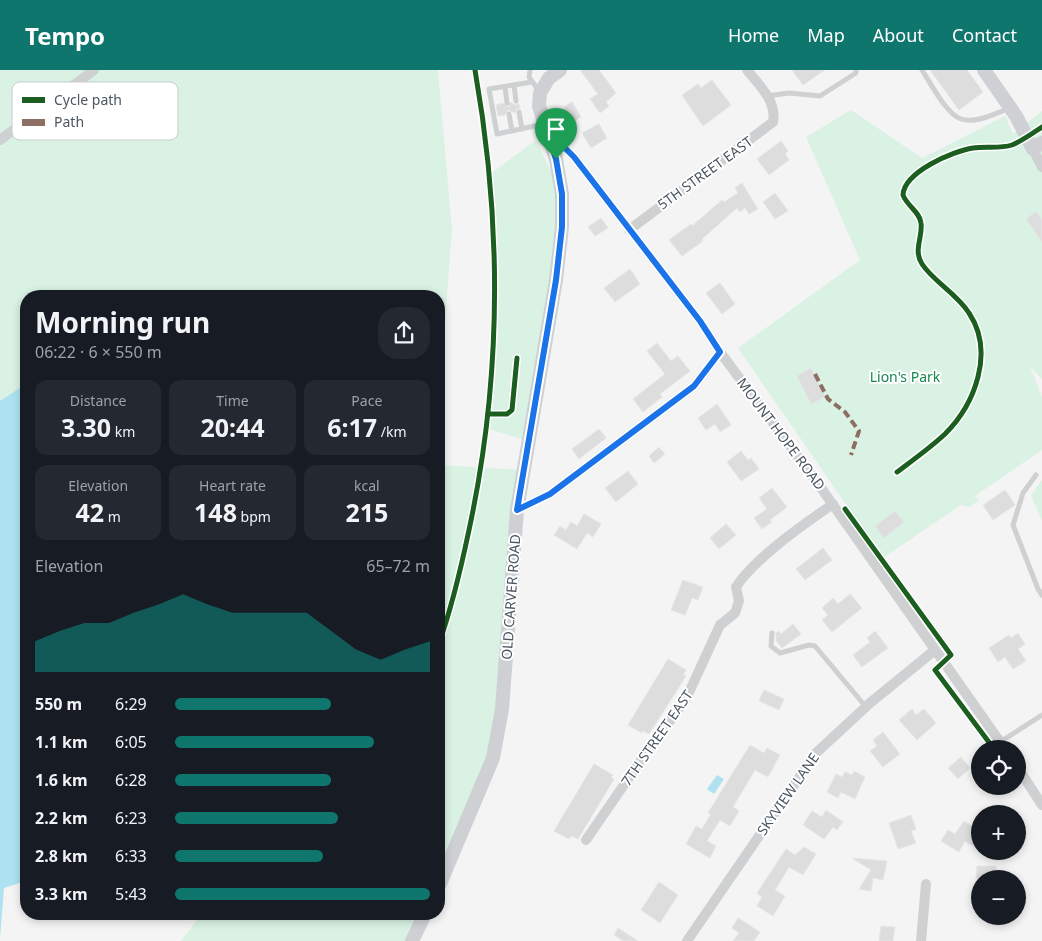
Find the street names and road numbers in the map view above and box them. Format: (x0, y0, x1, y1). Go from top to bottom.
street label: 5TH STREET EAST (653, 132, 756, 214)
street label: MOUNT HOPE ROAD (733, 374, 830, 494)
street label: OLD CARVER ROAD (497, 534, 524, 660)
street label: 7TH STREET EAST (616, 686, 697, 790)
street label: SKYVIEW LANE (752, 749, 823, 839)

